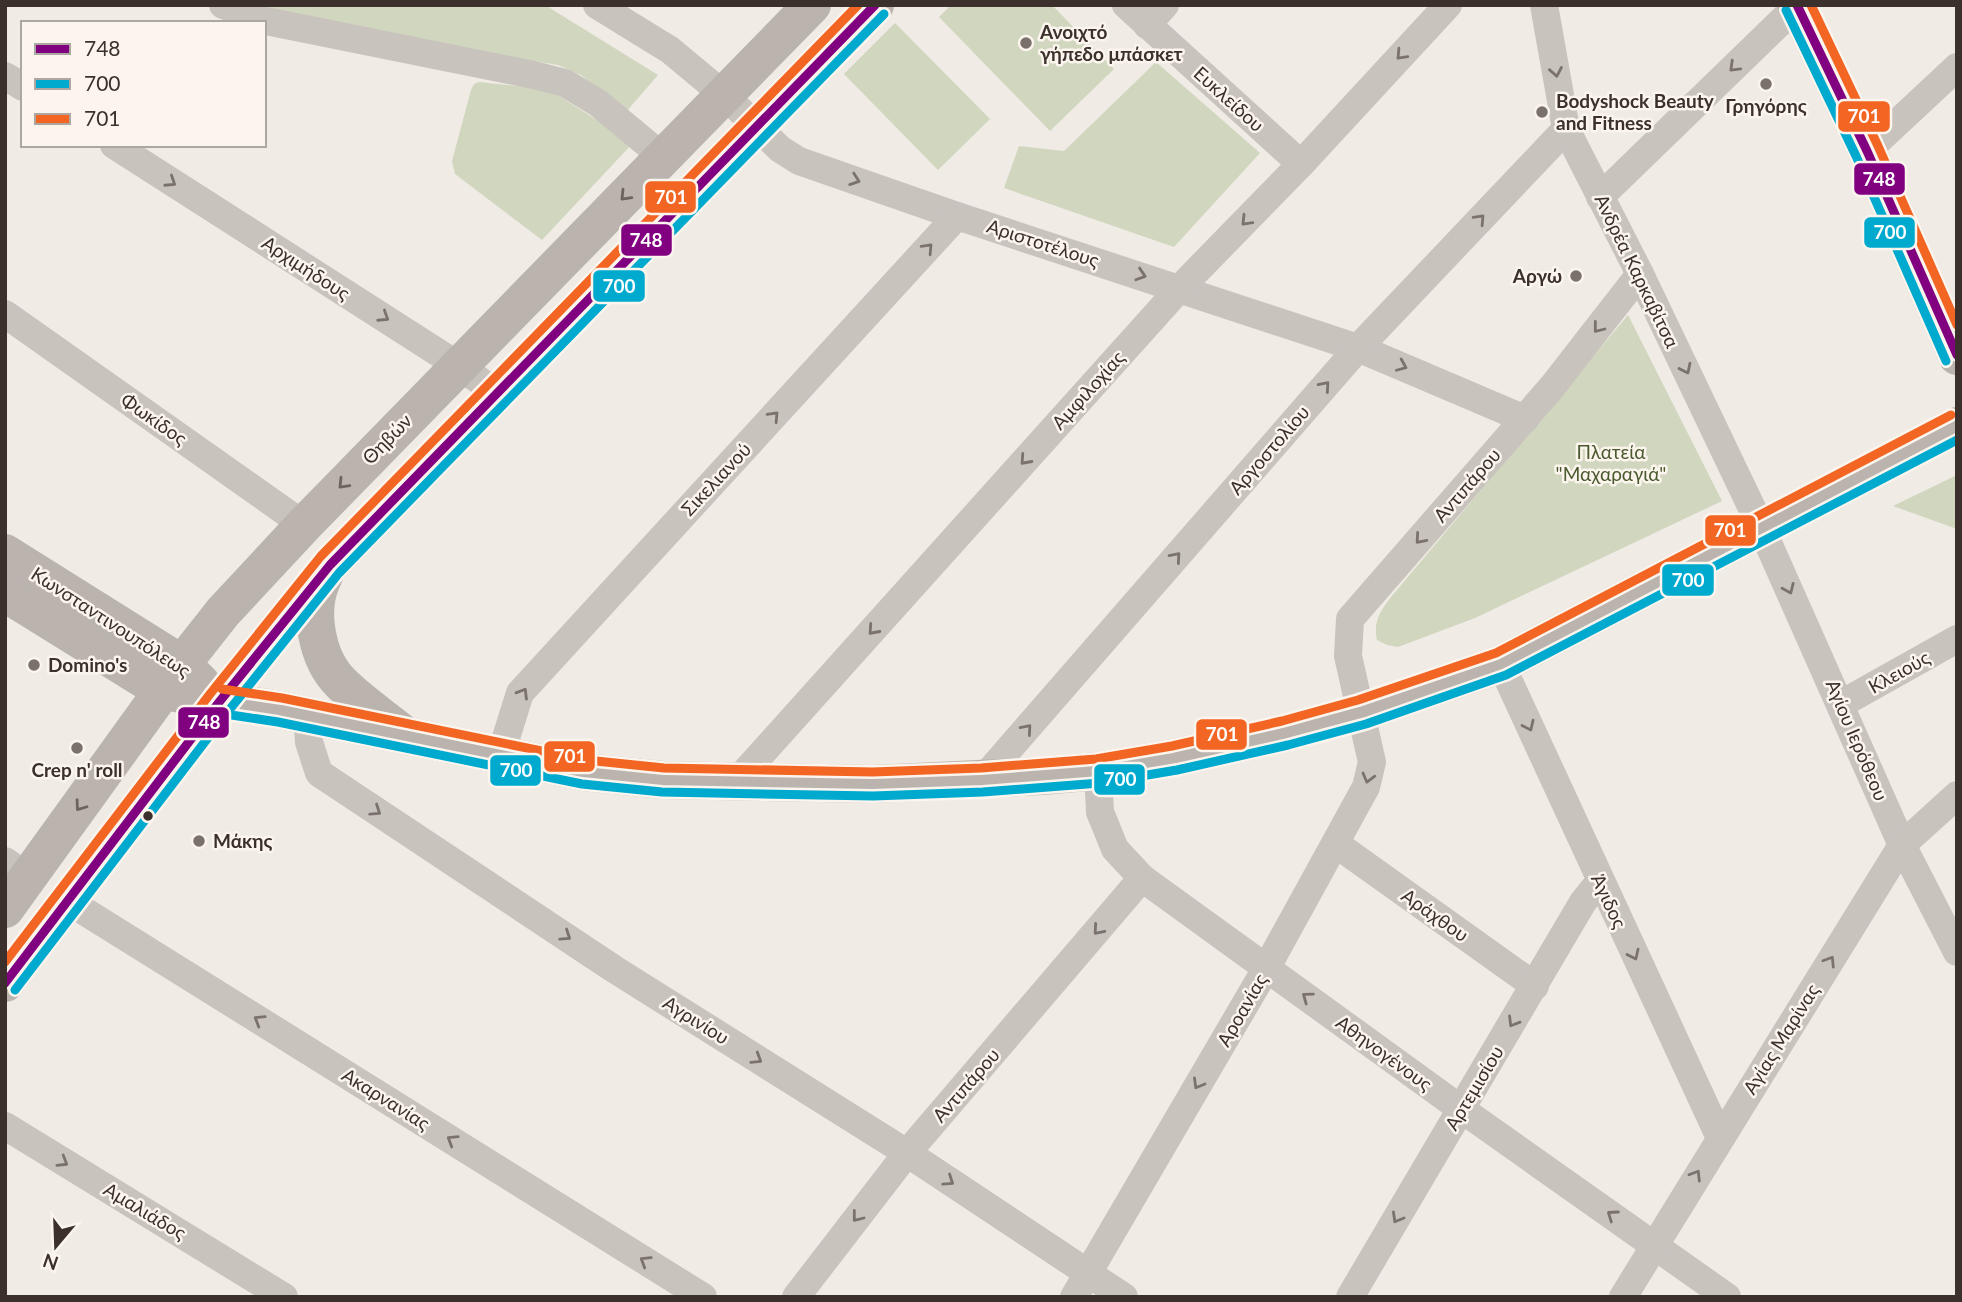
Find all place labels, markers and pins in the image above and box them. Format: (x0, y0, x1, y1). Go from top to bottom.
place label: Ανοιχτό γήπεδο μπάσκετ (1039, 20, 1183, 65)
marker: Ανοιχτό γήπεδο μπάσκετ (1018, 35, 1034, 51)
marker: Γρηγόρης (1758, 76, 1774, 92)
place label: Bodyshock Beauty and Fitness (1556, 89, 1715, 134)
place label: Γρηγόρης (1725, 94, 1807, 117)
marker: Bodyshock Beauty and Fitness (1534, 104, 1550, 120)
place label: Αργώ (1512, 264, 1562, 287)
marker: Αργώ (1568, 268, 1584, 284)
place label: Domino's (48, 653, 127, 676)
marker: Domino's (26, 657, 42, 673)
marker: Crep n' roll (69, 740, 85, 756)
place label: Crep n' roll (31, 758, 123, 781)
unlabelled marker (141, 809, 155, 823)
place label: Μάκης (213, 829, 273, 852)
marker: Μάκης (191, 833, 207, 849)

